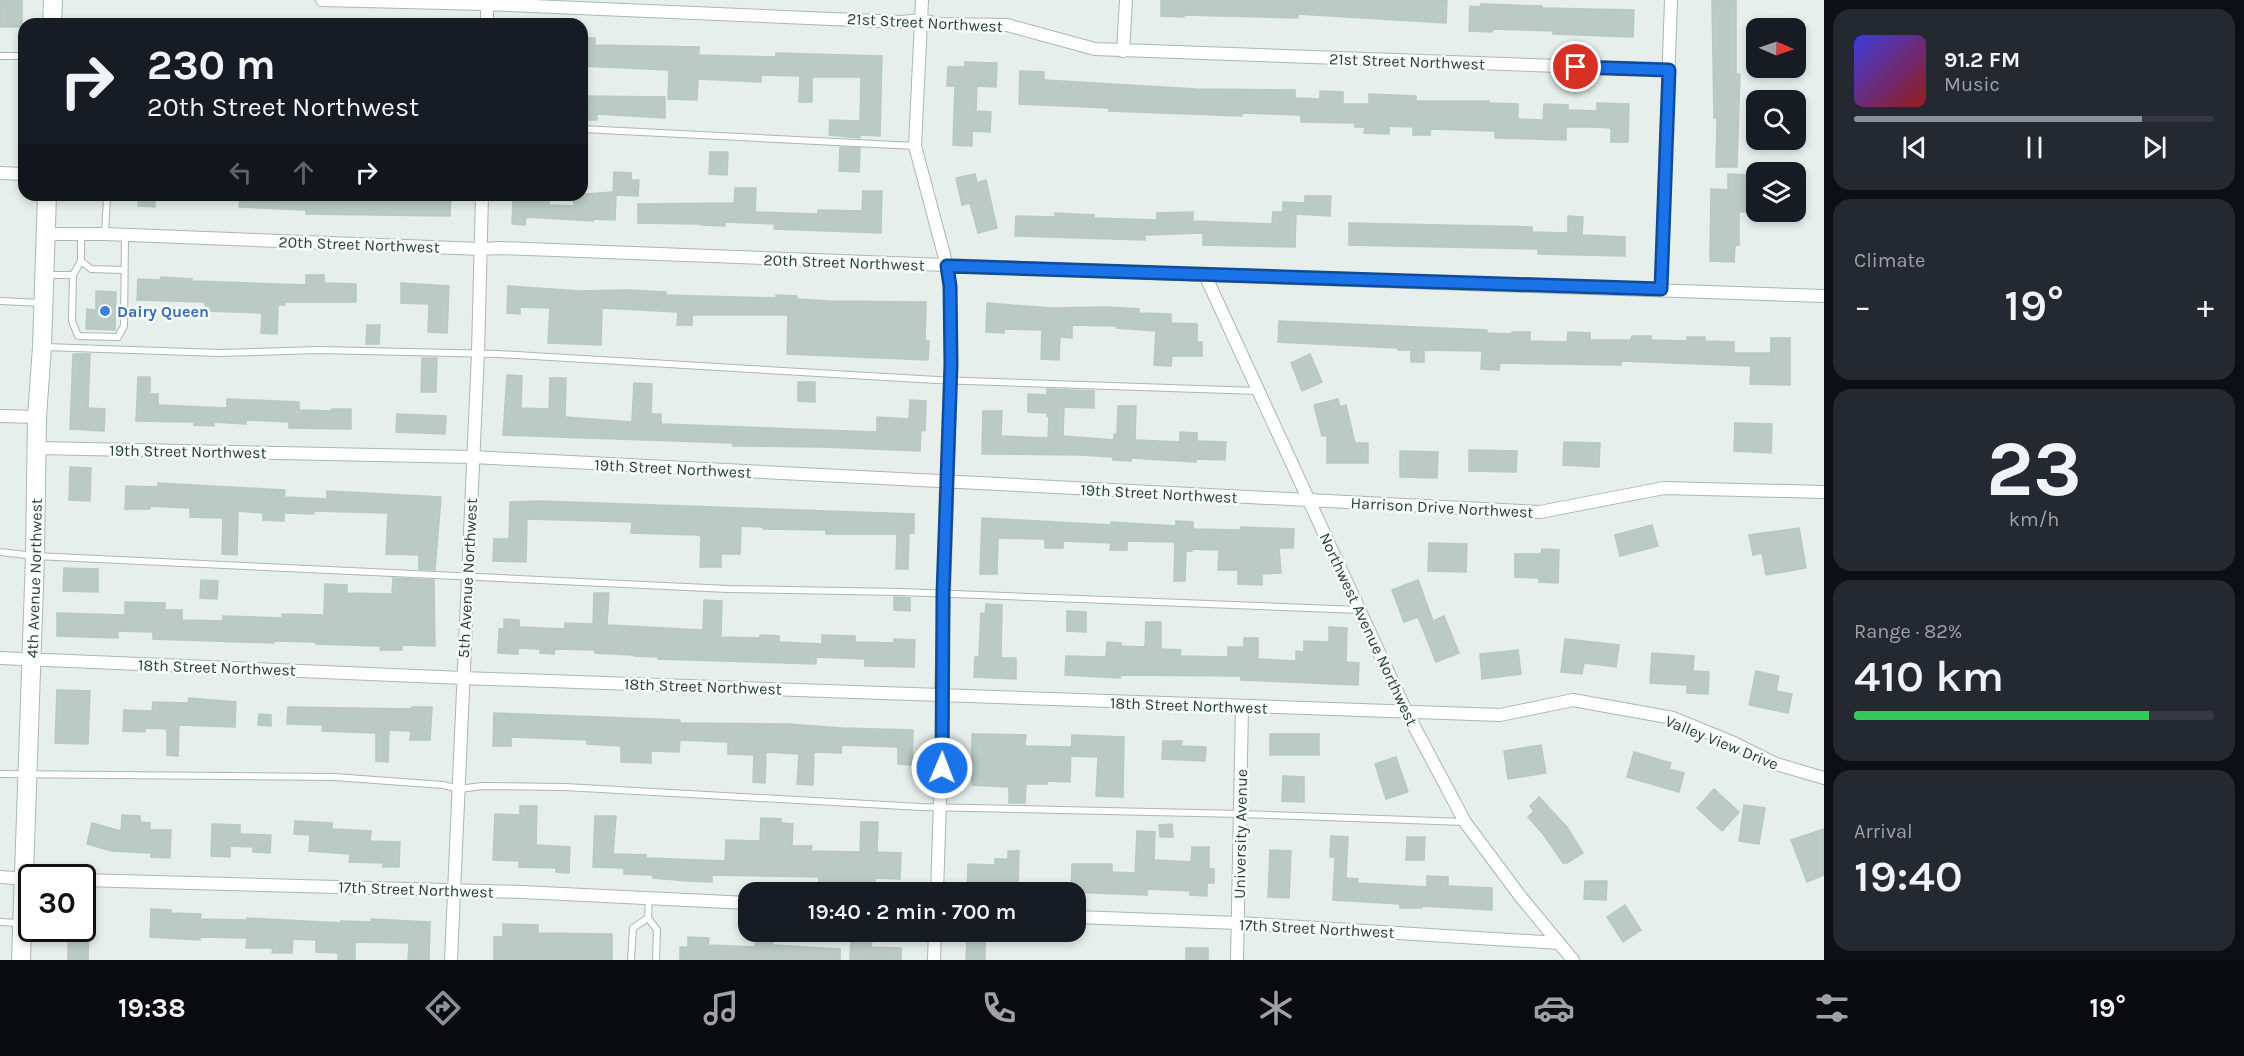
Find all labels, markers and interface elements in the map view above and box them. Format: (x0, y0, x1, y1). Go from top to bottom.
street label: 21st Street Northwest (847, 9, 1003, 36)
north arrow (1746, 18, 1806, 78)
map controls (1746, 18, 1806, 222)
text: 230 m (147, 40, 276, 90)
pin (1550, 41, 1601, 92)
icon: right (48, 42, 126, 120)
text: 91.2 FM (1944, 47, 2020, 73)
street label: 21st Street Northwest (1329, 49, 1485, 74)
icon: arrive (1559, 50, 1592, 83)
text: Music (1944, 73, 2000, 96)
button: search (1746, 90, 1806, 150)
text: 20th Street Northwest (147, 91, 419, 123)
icon: previous (1898, 131, 1931, 164)
icon: pause (2018, 131, 2051, 164)
icon: next (2138, 131, 2171, 164)
icon: left (224, 156, 257, 189)
icon: ahead (287, 156, 320, 189)
icon: right (350, 156, 383, 189)
button: layers (1746, 162, 1806, 222)
street label: 20th Street Northwest (278, 232, 440, 257)
text: Climate (1854, 249, 1925, 272)
street label: 20th Street Northwest (763, 250, 925, 275)
text: 19° (2004, 279, 2064, 331)
text: − (1854, 287, 1871, 325)
text: + (2197, 287, 2214, 325)
place label: Dairy Queen (117, 302, 209, 321)
marker: Dairy Queen (98, 304, 112, 318)
text: 23 (1986, 423, 2082, 515)
street label: 19th Street Northwest (109, 441, 267, 462)
street label: 19th Street Northwest (594, 455, 752, 482)
street label: 19th Street Northwest (1080, 480, 1238, 507)
street label: Harrison Drive Northwest (1350, 493, 1534, 522)
street label: 5th Avenue Northwest (454, 497, 481, 659)
street label: 4th Avenue Northwest (22, 498, 46, 659)
text: km/h (2009, 508, 2059, 531)
street label: Northwest Avenue Northwest (1315, 530, 1422, 729)
text: Range · 82% (1854, 620, 1962, 643)
text: 410 km (1854, 650, 2004, 702)
street label: 18th Street Northwest (138, 655, 296, 680)
street label: 18th Street Northwest (624, 674, 782, 699)
street label: 18th Street Northwest (1110, 693, 1268, 718)
street label: Valley View Drive (1662, 711, 1781, 774)
position arrow (910, 736, 974, 800)
street label: University Avenue (1230, 769, 1251, 899)
text: Arrival (1854, 820, 1913, 843)
text: 19:40 (1854, 850, 1963, 902)
speed limit sign: 30 (18, 864, 96, 942)
street label: 17th Street Northwest (338, 877, 494, 902)
text: 19:40 · 2 min · 700 m (808, 899, 1016, 925)
street label: 17th Street Northwest (1239, 915, 1395, 942)
icon: directions (422, 987, 464, 1029)
icon: music (700, 987, 742, 1029)
icon: phone (978, 987, 1020, 1029)
icon: climate (1255, 987, 1297, 1029)
icon: car (1533, 987, 1575, 1029)
icon: filters (1811, 987, 1853, 1029)
text: 19:38 (118, 992, 186, 1024)
text: 19° (2089, 992, 2126, 1024)

